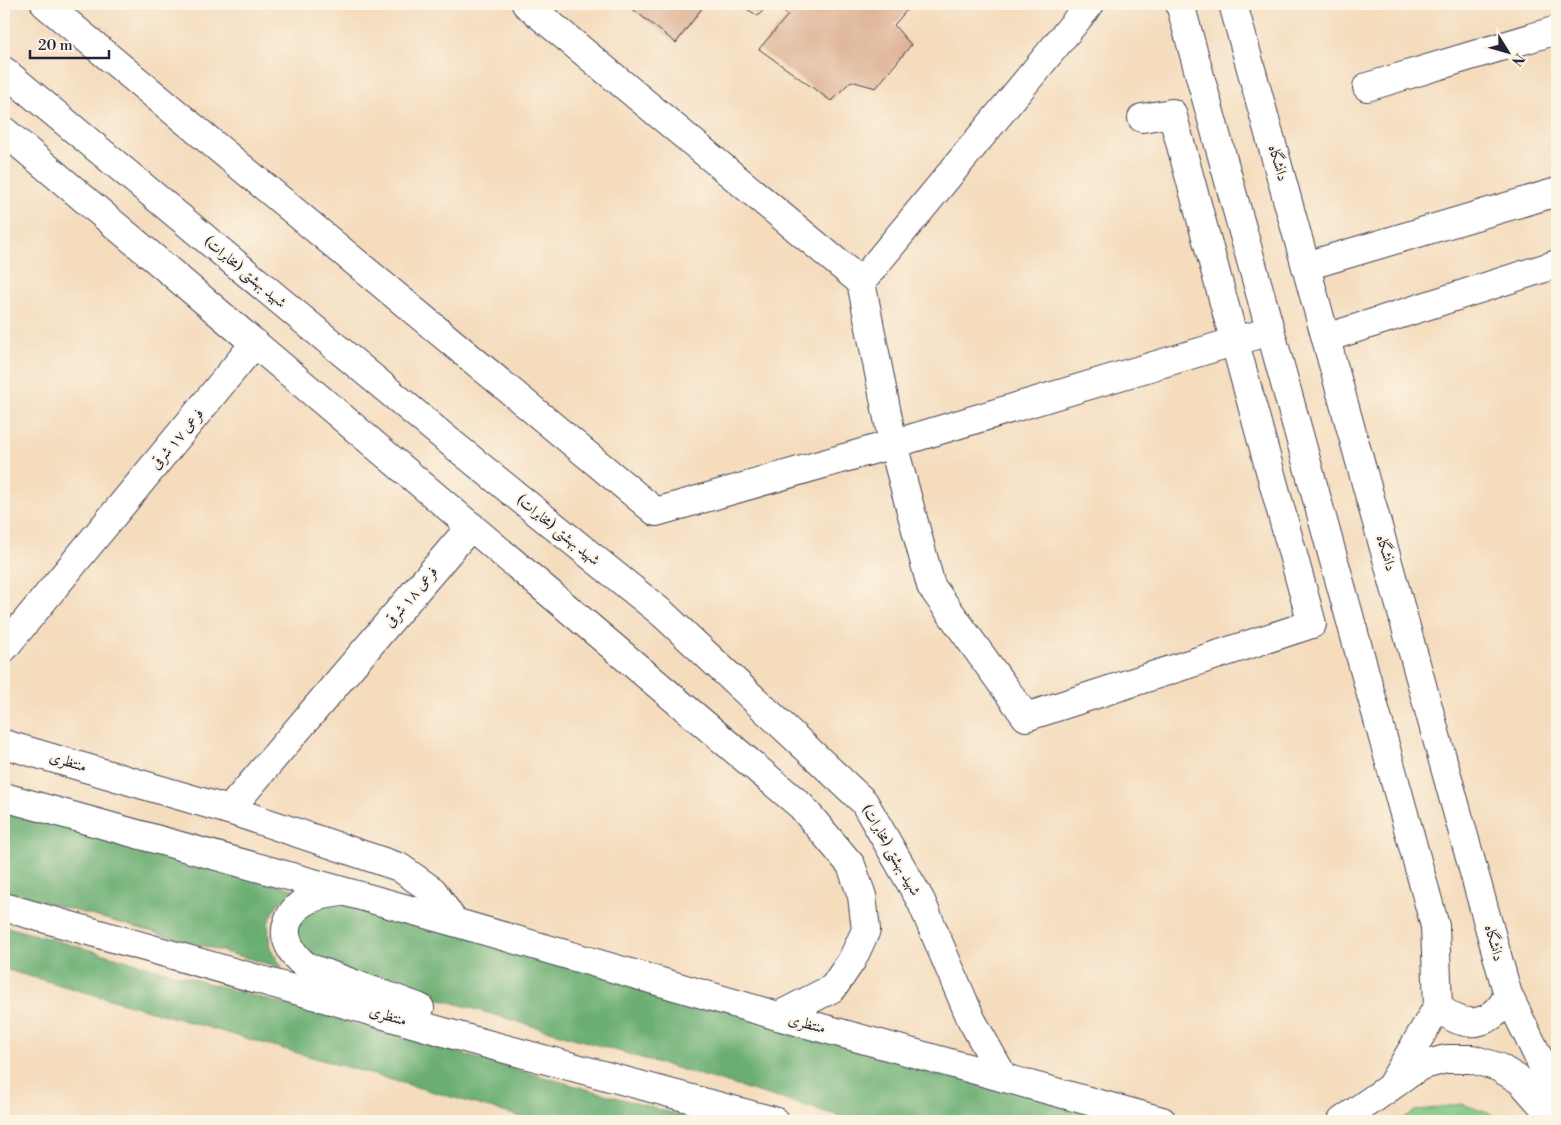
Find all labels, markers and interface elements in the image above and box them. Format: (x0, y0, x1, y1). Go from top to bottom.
scale bar (30, 28, 109, 60)
north arrow (1484, 28, 1534, 78)
text: 20 m (38, 36, 73, 55)
text: N (1507, 49, 1528, 69)
street label: دانشگاه (1264, 142, 1293, 183)
street label: شهید بهشتی (مخابرات) (199, 232, 290, 313)
street label: فرعی ۱۷ شرقی (146, 405, 208, 473)
street label: شهید بهشتی (مخابرات) (512, 490, 604, 570)
street label: دانشگاه (1372, 532, 1401, 573)
street label: فرعی ۱۸ شرقی (380, 563, 442, 631)
street label: منتظری (47, 747, 89, 777)
street label: شهید بهشتی (مخابرات) (856, 801, 925, 900)
street label: دانشگاه (1480, 922, 1509, 963)
street label: منتظری (367, 1002, 409, 1030)
street label: منتظری (786, 1010, 828, 1038)

